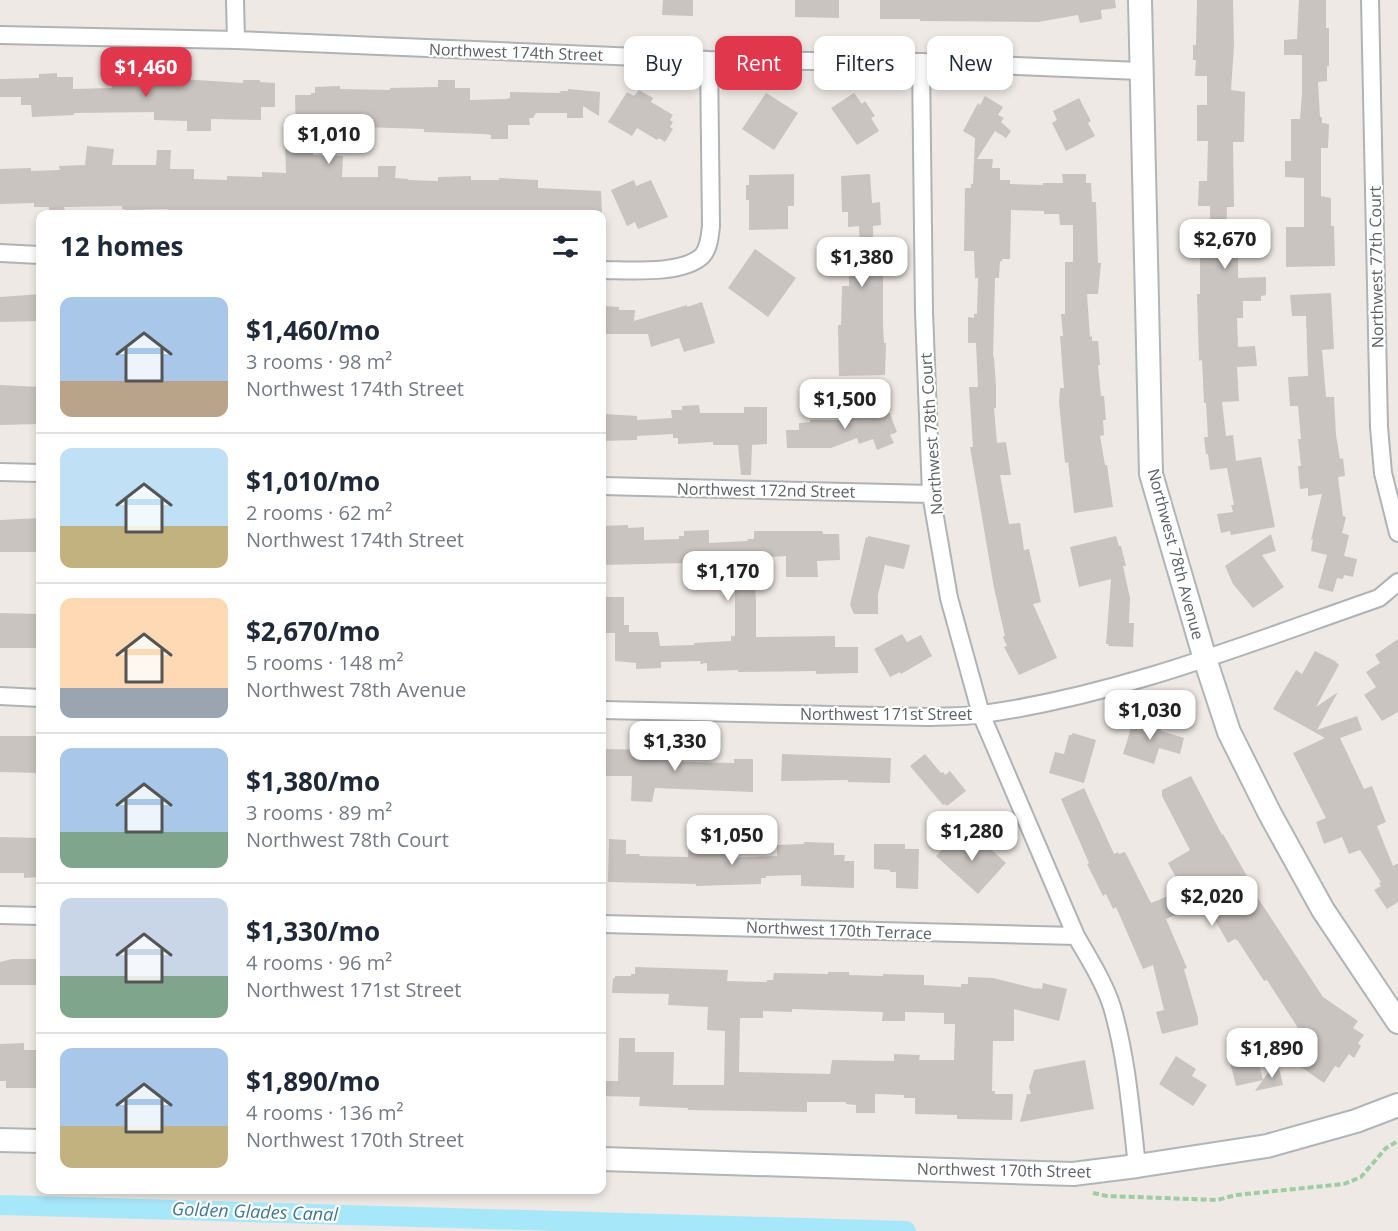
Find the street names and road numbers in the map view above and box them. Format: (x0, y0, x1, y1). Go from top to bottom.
street label: Northwest 174th Street (428, 38, 604, 66)
street label: Northwest 77th Court (1364, 185, 1388, 348)
street label: Northwest 78th Court (914, 352, 948, 516)
street label: Northwest 78th Avenue (1143, 466, 1209, 642)
street label: Northwest 172nd Street (677, 477, 856, 503)
street label: Northwest 171st Street (800, 703, 972, 725)
street label: Northwest 170th Terrace (746, 916, 932, 944)
street label: Northwest 170th Street (917, 1157, 1092, 1183)

